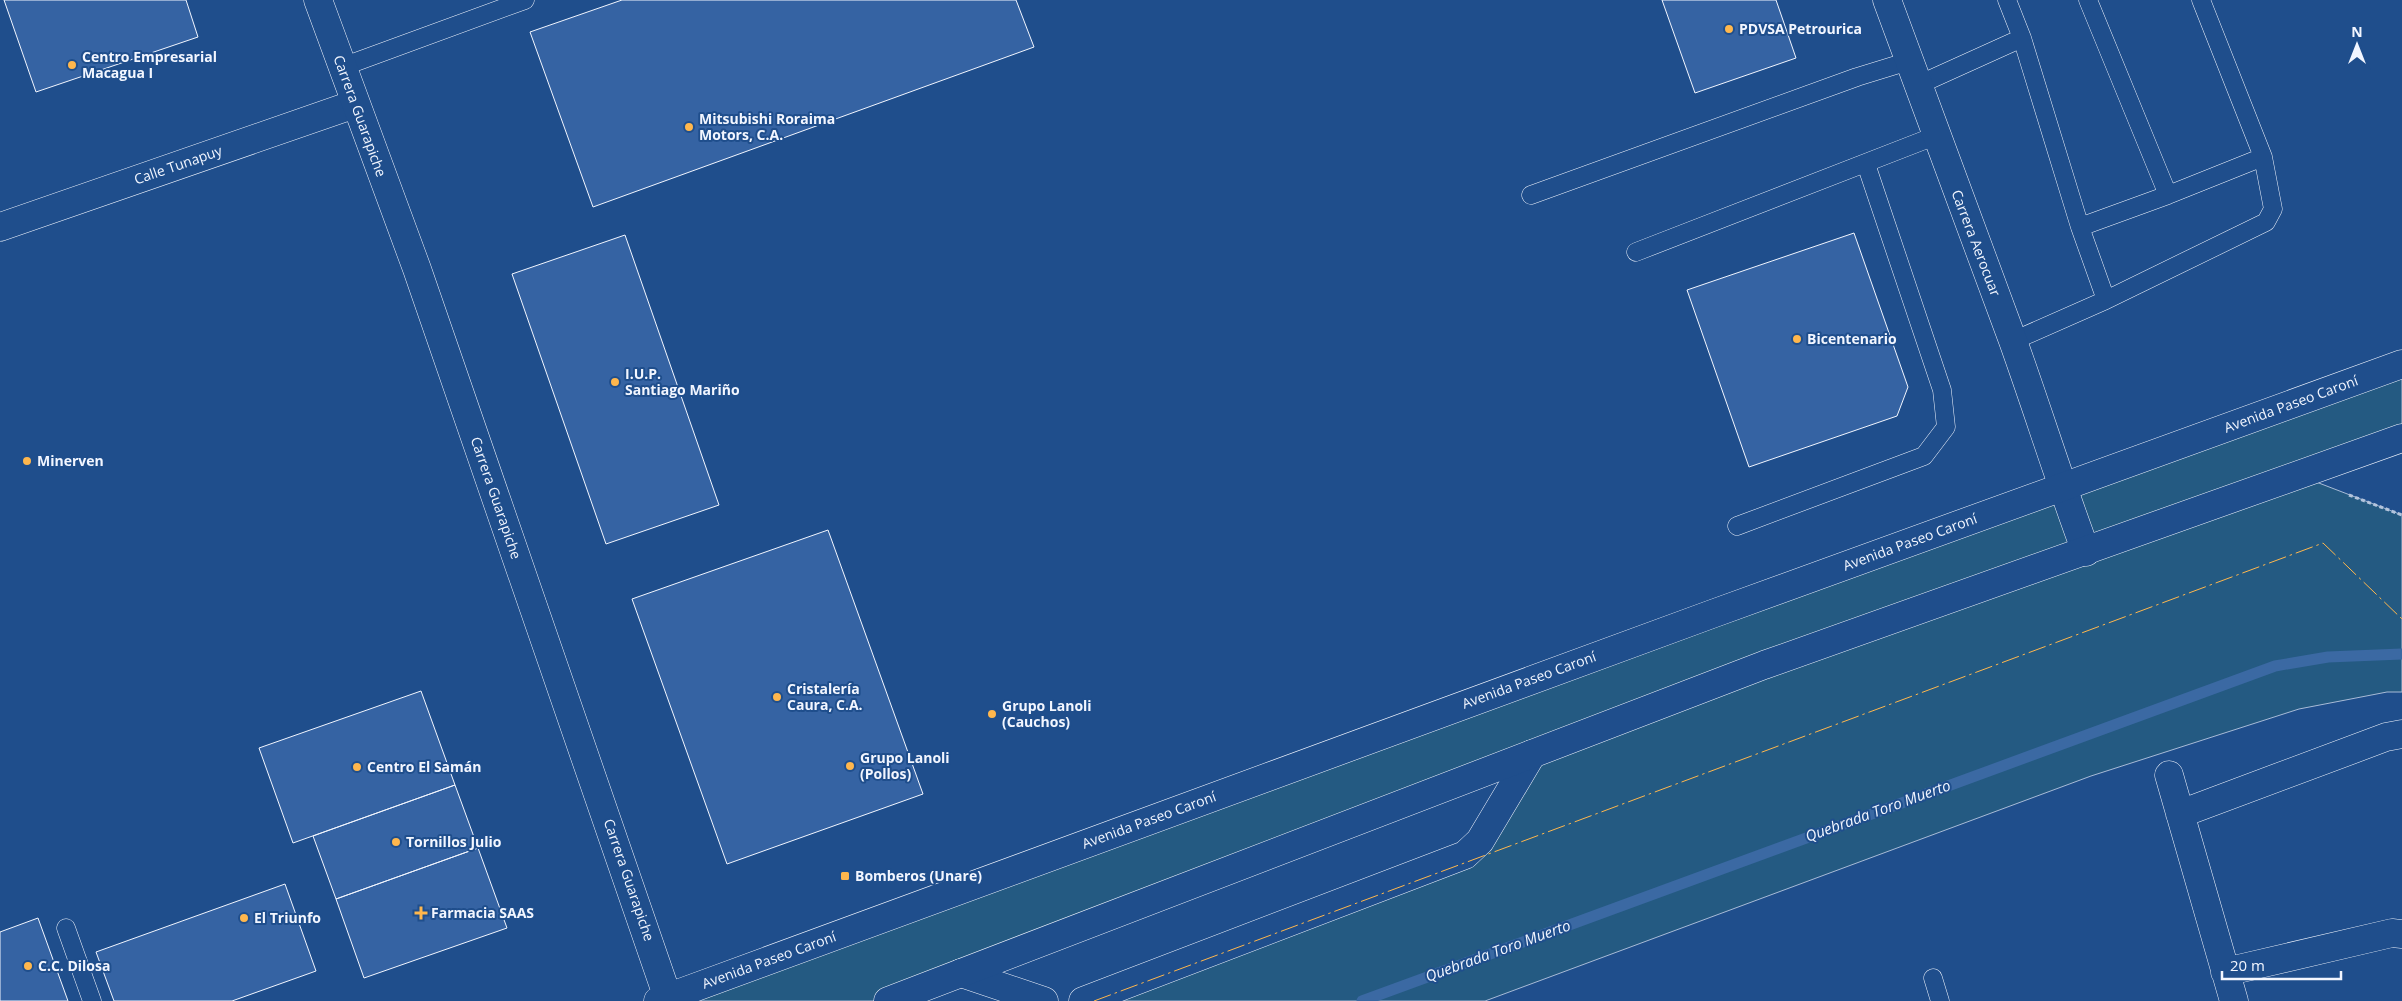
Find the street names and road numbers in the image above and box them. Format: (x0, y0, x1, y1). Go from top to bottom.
street label: Carrera Guarapiche (330, 52, 391, 180)
street label: Calle Tunapuy (131, 140, 225, 188)
street label: Carrera Aerocuar (1947, 187, 2006, 299)
street label: Avenida Paseo Caroní (2221, 370, 2361, 437)
street label: Carrera Guarapiche (467, 434, 526, 562)
street label: Avenida Paseo Caroní (1840, 508, 1980, 575)
street label: Avenida Paseo Caroní (1459, 646, 1599, 713)
street label: Avenida Paseo Caroní (1079, 786, 1219, 853)
street label: Carrera Guarapiche (600, 816, 659, 944)
street label: Avenida Paseo Caroní (699, 926, 839, 993)

